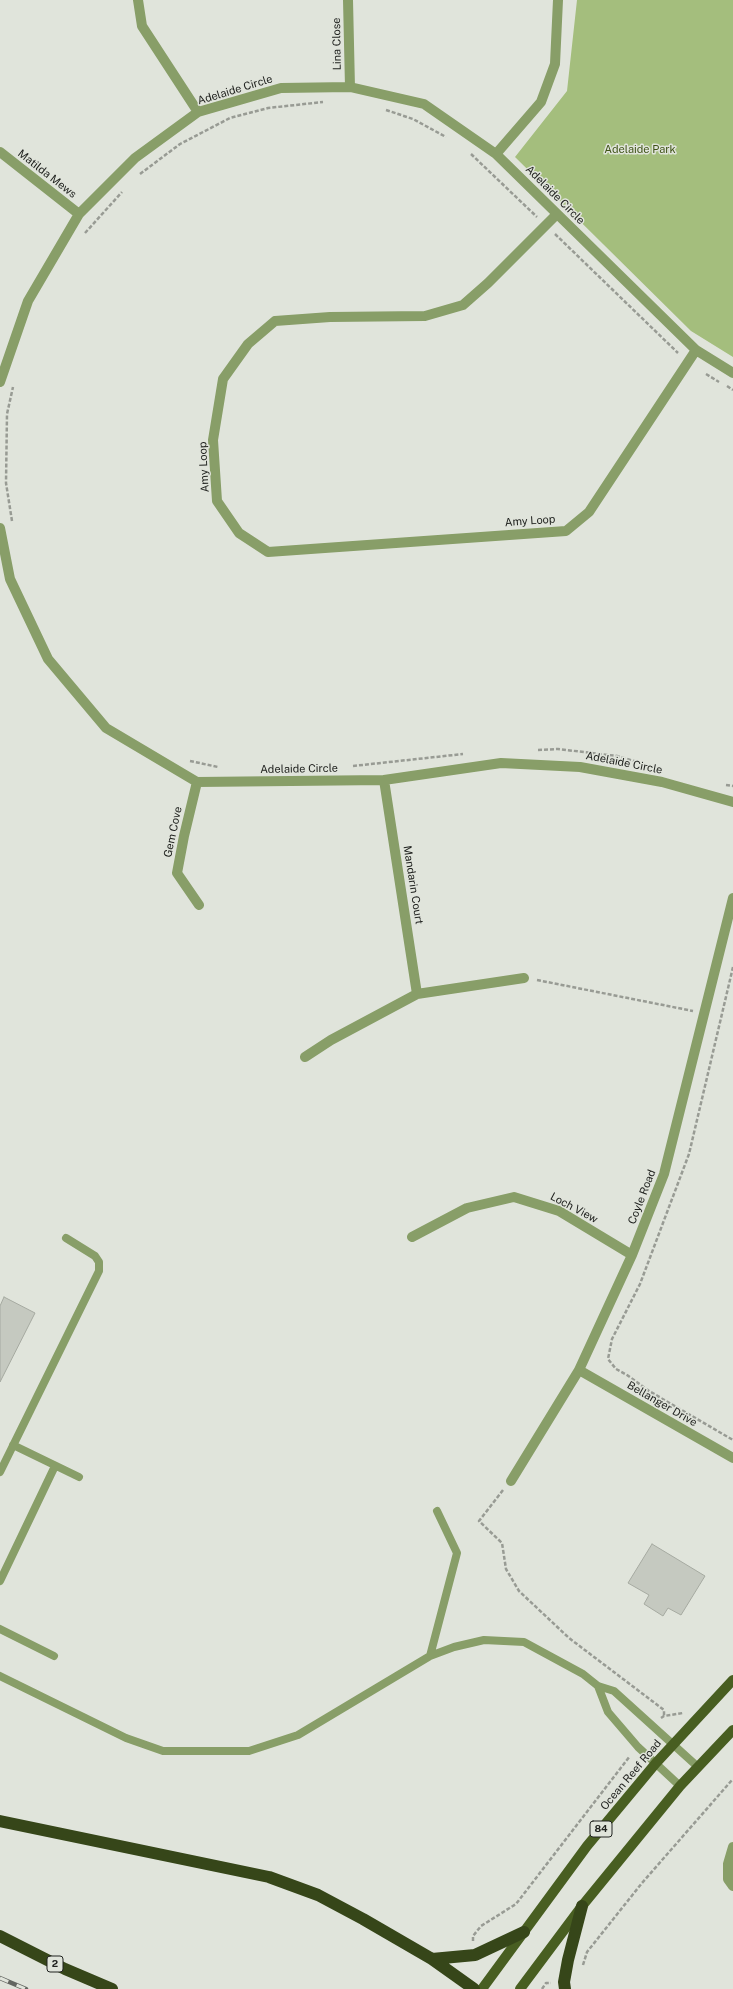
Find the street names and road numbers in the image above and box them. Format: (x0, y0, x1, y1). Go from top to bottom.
street label: Lina Close (330, 17, 344, 71)
street label: Adelaide Circle (196, 72, 274, 108)
street label: Matilda Mews (15, 147, 79, 201)
street label: Adelaide Circle (523, 163, 587, 227)
street label: Amy Loop (196, 441, 212, 493)
street label: Amy Loop (504, 513, 556, 529)
street label: Adelaide Circle (585, 749, 663, 777)
street label: Adelaide Circle (260, 762, 338, 776)
street label: Gem Cove (161, 805, 185, 859)
street label: Mandarin Court (400, 845, 426, 925)
street label: Coyle Road (626, 1168, 658, 1226)
street label: Loch View (548, 1190, 600, 1226)
street label: Bellanger Drive (625, 1379, 699, 1429)
street label: Ocean Reef Road (598, 1737, 664, 1813)
road number: 84 (590, 1821, 612, 1837)
road number: 2 (47, 1956, 63, 1972)

